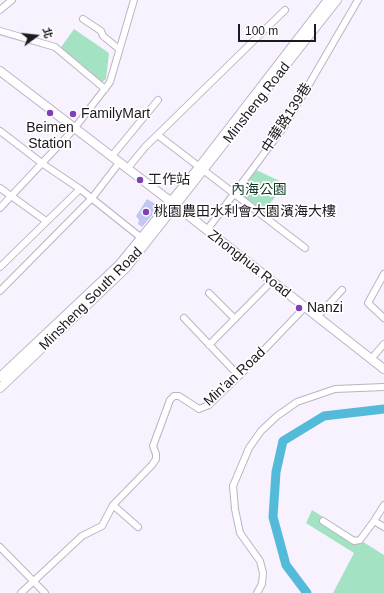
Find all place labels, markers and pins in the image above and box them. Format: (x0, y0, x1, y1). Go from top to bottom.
place label: FamilyMart (81, 106, 150, 122)
marker: Beimen Station (45, 108, 55, 118)
marker: FamilyMart (68, 109, 78, 119)
place label: Beimen Station (26, 120, 74, 152)
place label: 工作站 (148, 172, 190, 188)
marker: 工作站 (135, 175, 145, 185)
place label: 桃園農田水利會大園濱海大樓 (154, 204, 336, 220)
marker: 桃園農田水利會大園濱海大樓 (141, 207, 151, 217)
place label: Nanzi (307, 300, 343, 316)
marker: Nanzi (294, 303, 304, 313)

